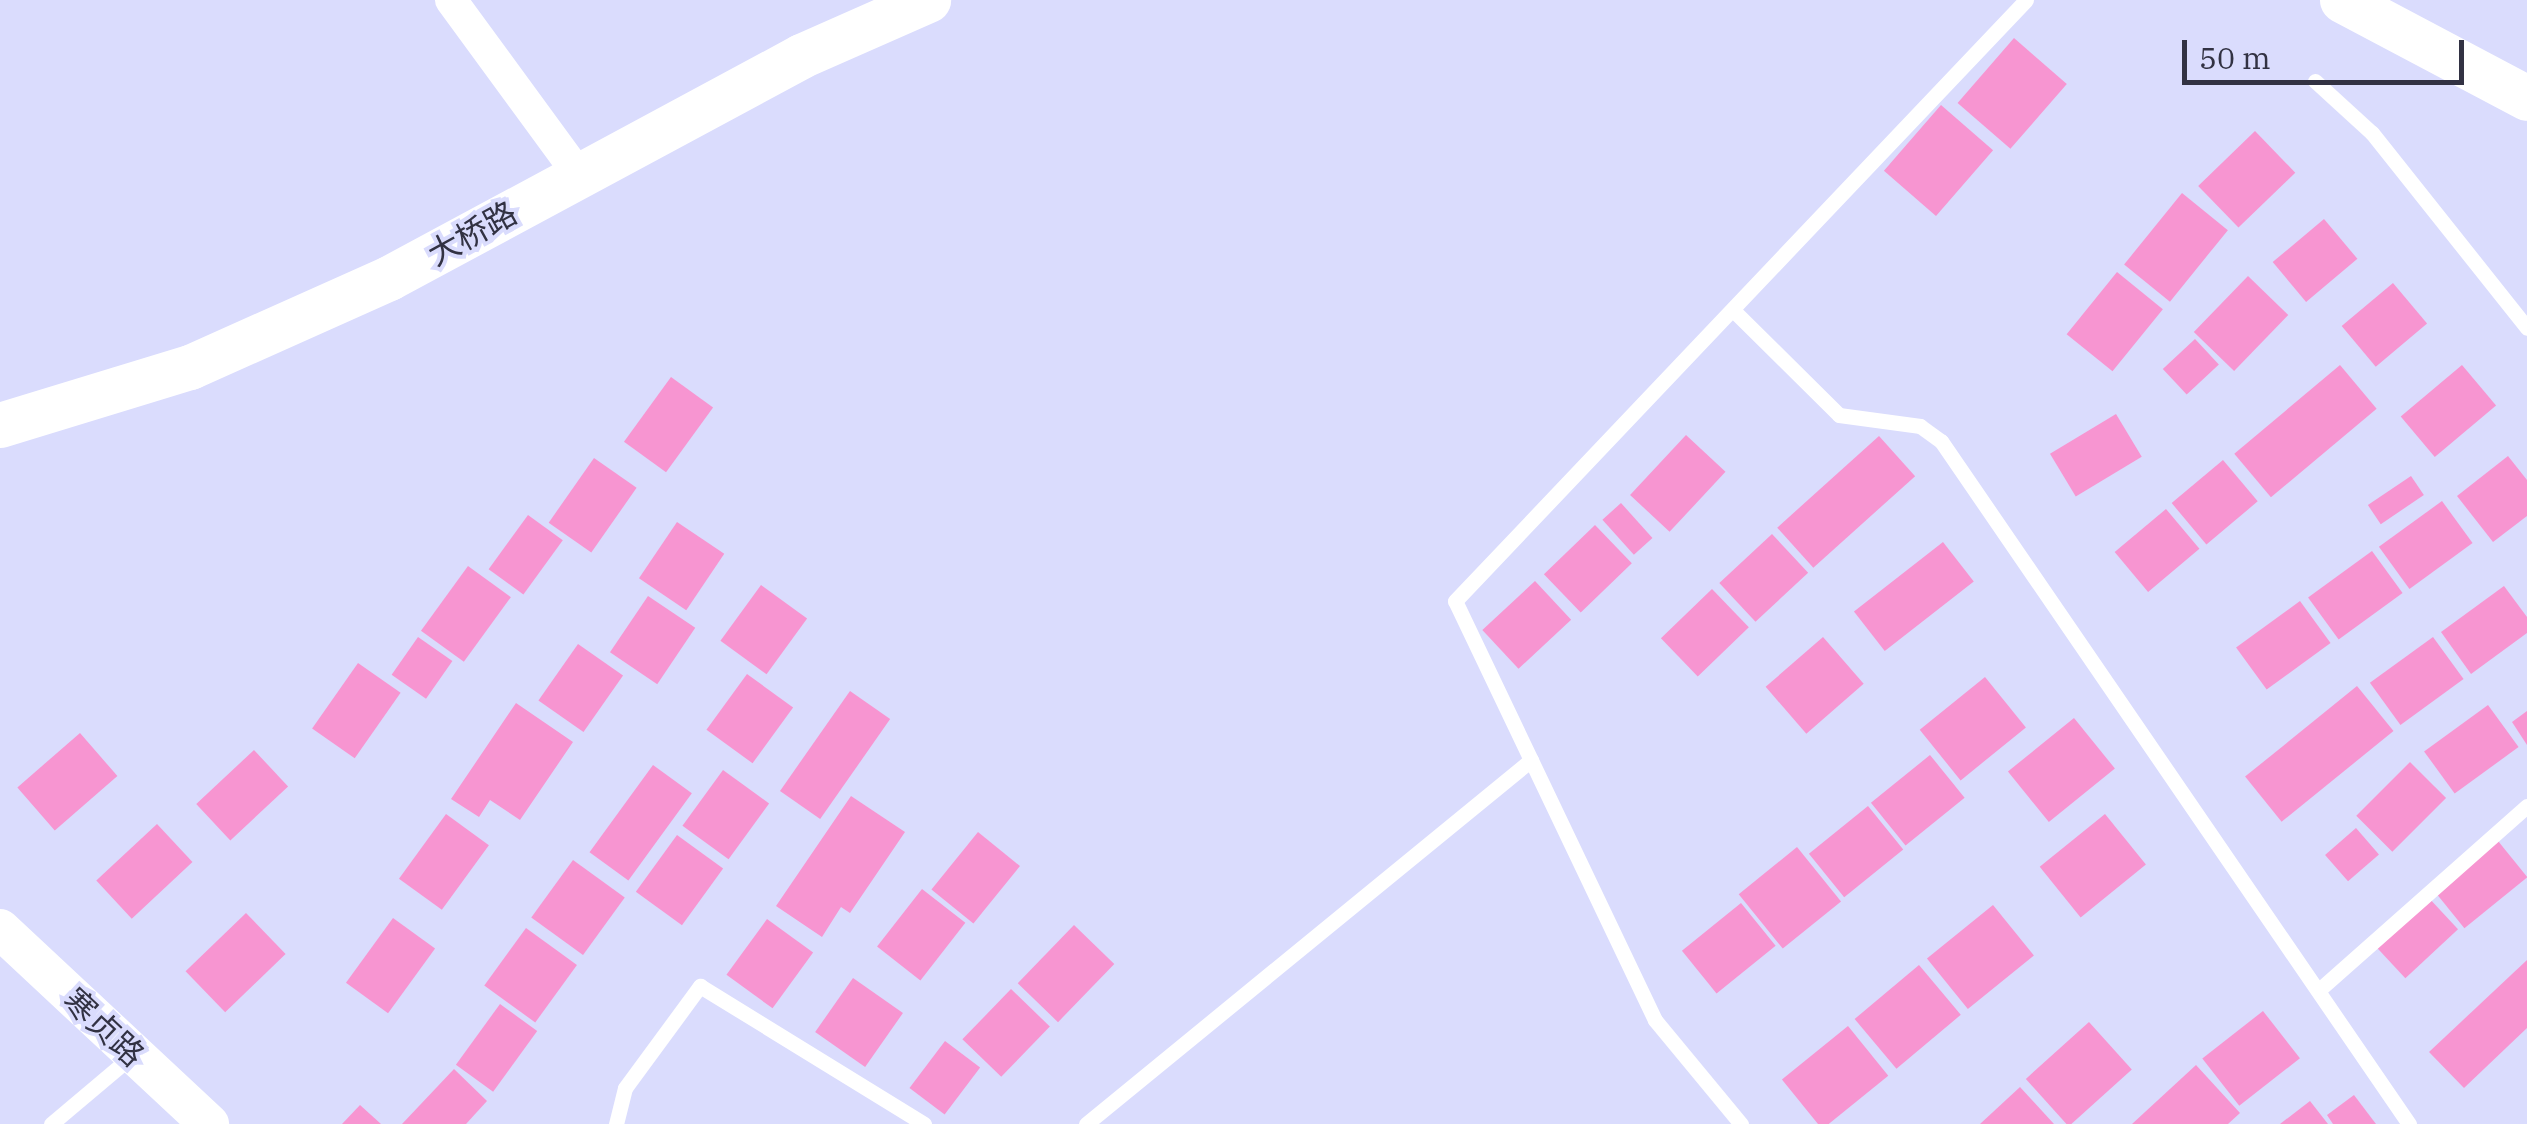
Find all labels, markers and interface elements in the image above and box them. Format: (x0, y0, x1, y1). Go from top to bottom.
scale bar (2187, 20, 2470, 82)
text: 50 m (2199, 38, 2271, 77)
street label: 大桥路 (421, 193, 523, 273)
street label: 寒贞路 (56, 980, 152, 1074)

